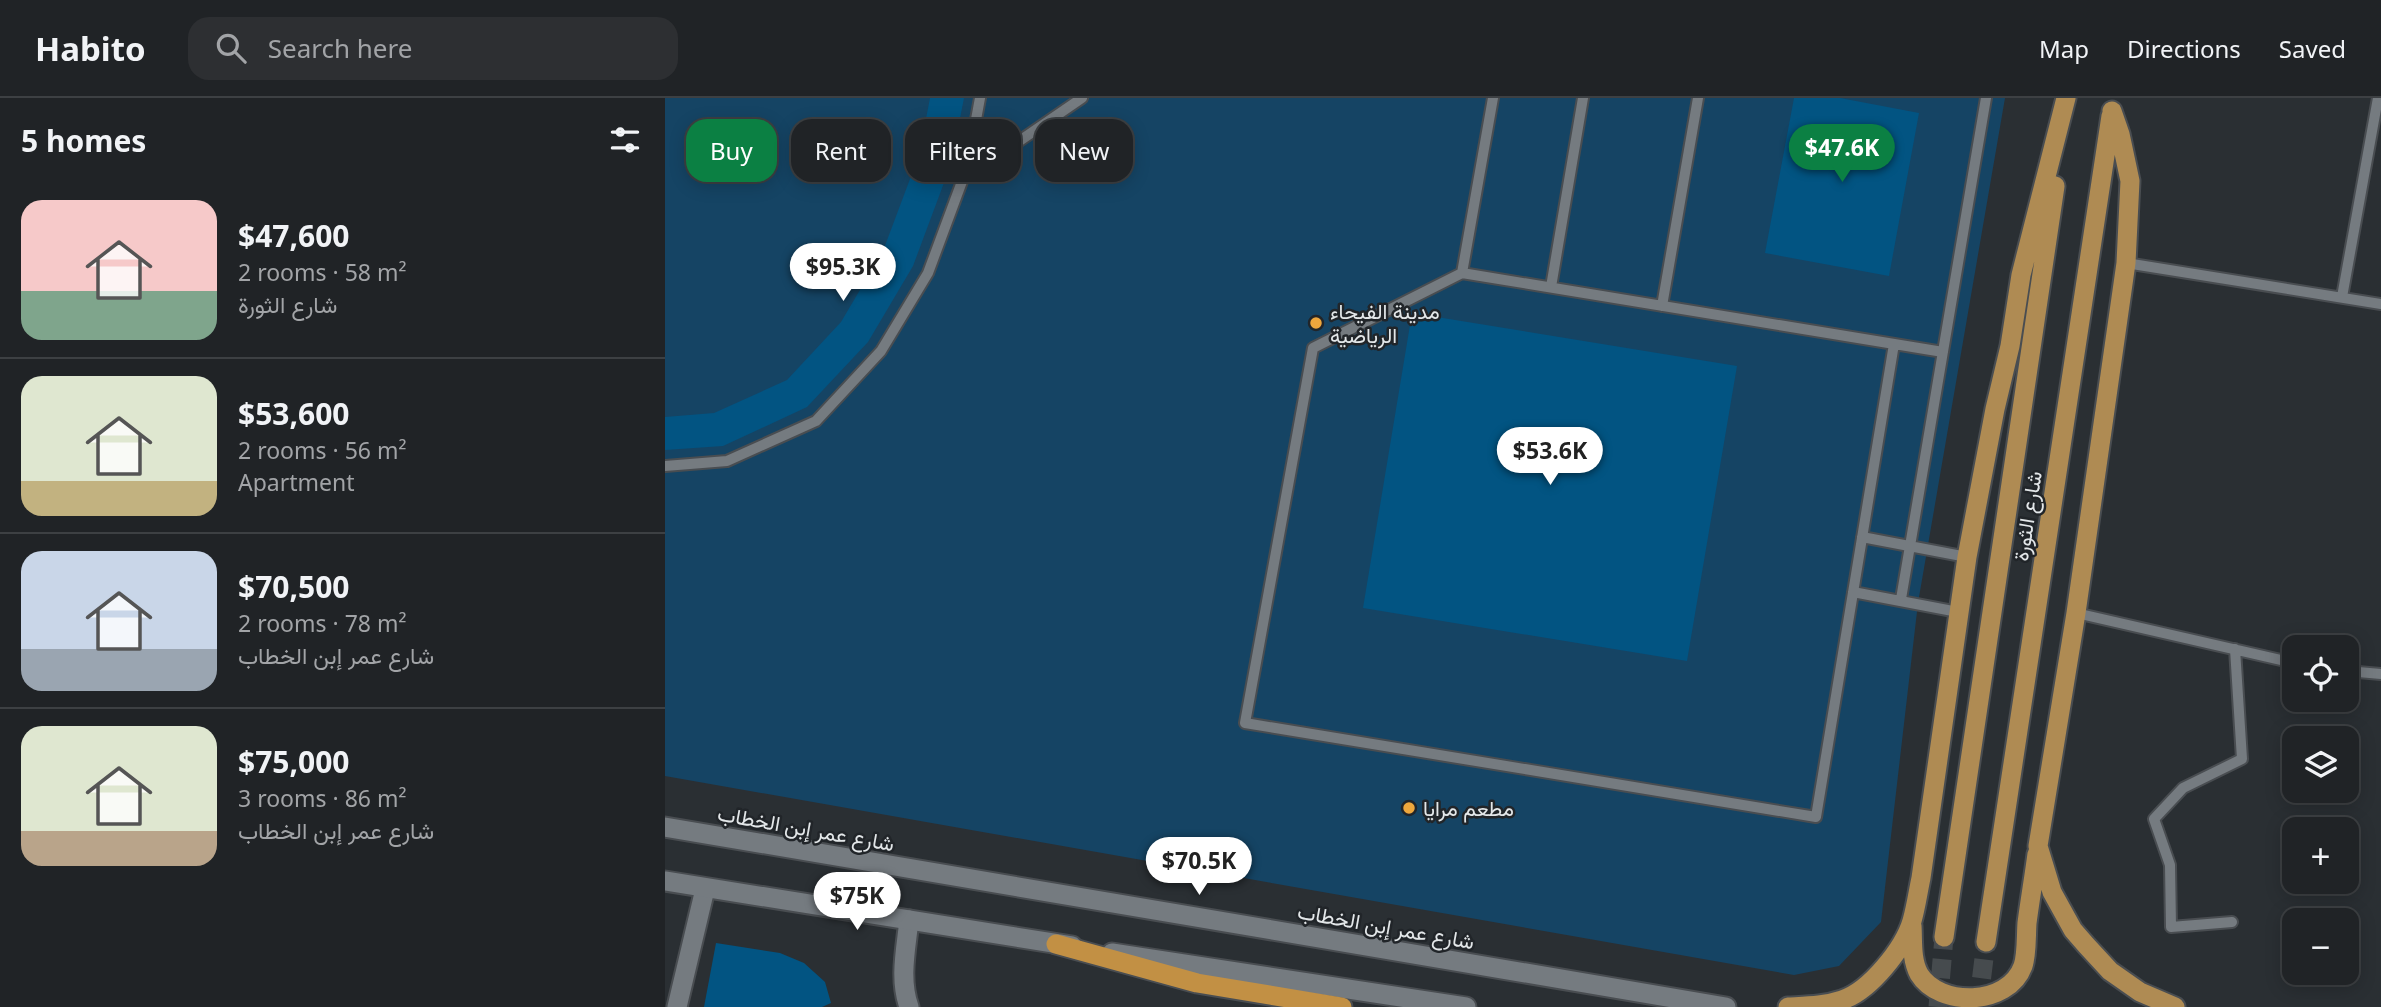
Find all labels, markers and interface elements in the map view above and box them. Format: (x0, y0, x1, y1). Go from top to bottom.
search box (188, 17, 678, 80)
text: Habito (35, 26, 146, 71)
icon: search (212, 29, 250, 67)
text: Search here (268, 30, 412, 66)
text: Map (2039, 32, 2089, 65)
text: Directions (2127, 32, 2241, 65)
text: Saved (2279, 32, 2346, 65)
chip: Buy (686, 119, 777, 182)
chip: Rent (791, 119, 891, 182)
chip: Filters (905, 119, 1021, 182)
chip: New (1035, 119, 1133, 182)
text: 5 homes (21, 120, 146, 161)
icon: filters (606, 121, 644, 159)
pin: $47.6K (1785, 125, 1899, 184)
text: $47.6K (1805, 131, 1879, 163)
text: $47,600 (238, 215, 350, 256)
icon: home (77, 228, 161, 312)
pin: $95.3K (786, 244, 900, 303)
text: $95.3K (806, 250, 880, 282)
text: 2 rooms · 58 m² (238, 256, 407, 288)
text: شارع الثورة (238, 288, 337, 320)
place label: مدينة الفيحاء الرياضية (1330, 297, 1440, 349)
marker: مدينة الفيحاء الرياضية (1308, 315, 1324, 331)
text: $53,600 (238, 393, 350, 434)
icon: home (77, 404, 161, 488)
pin: $53.6K (1493, 428, 1607, 487)
text: 2 rooms · 56 m² (238, 434, 407, 466)
text: $53.6K (1513, 434, 1587, 466)
text: Apartment (238, 466, 355, 498)
street label: شارع الثورة (2006, 469, 2049, 563)
text: $70,500 (238, 566, 350, 607)
icon: home (77, 579, 161, 663)
text: 2 rooms · 78 m² (238, 607, 407, 639)
map controls (2282, 635, 2359, 985)
button: locate (2282, 635, 2359, 712)
text: شارع عمر إبن الخطاب (238, 639, 434, 671)
button: layers (2282, 726, 2359, 803)
text: $75,000 (238, 741, 350, 782)
icon: home (77, 754, 161, 838)
text: 3 rooms · 86 m² (238, 782, 407, 814)
place label: مطعم مرايا (1423, 794, 1514, 823)
street label: شارع عمر إبن الخطاب (715, 799, 897, 858)
marker: مطعم مرايا (1401, 800, 1417, 816)
text: شارع عمر إبن الخطاب (238, 814, 434, 846)
button: + (2282, 817, 2359, 894)
pin: $70.5K (1142, 838, 1256, 897)
text: $70.5K (1162, 844, 1236, 876)
pin: $75K (816, 872, 898, 932)
text: $75K (830, 879, 884, 911)
street label: شارع عمر إبن الخطاب (1295, 897, 1477, 956)
button: − (2282, 908, 2359, 985)

